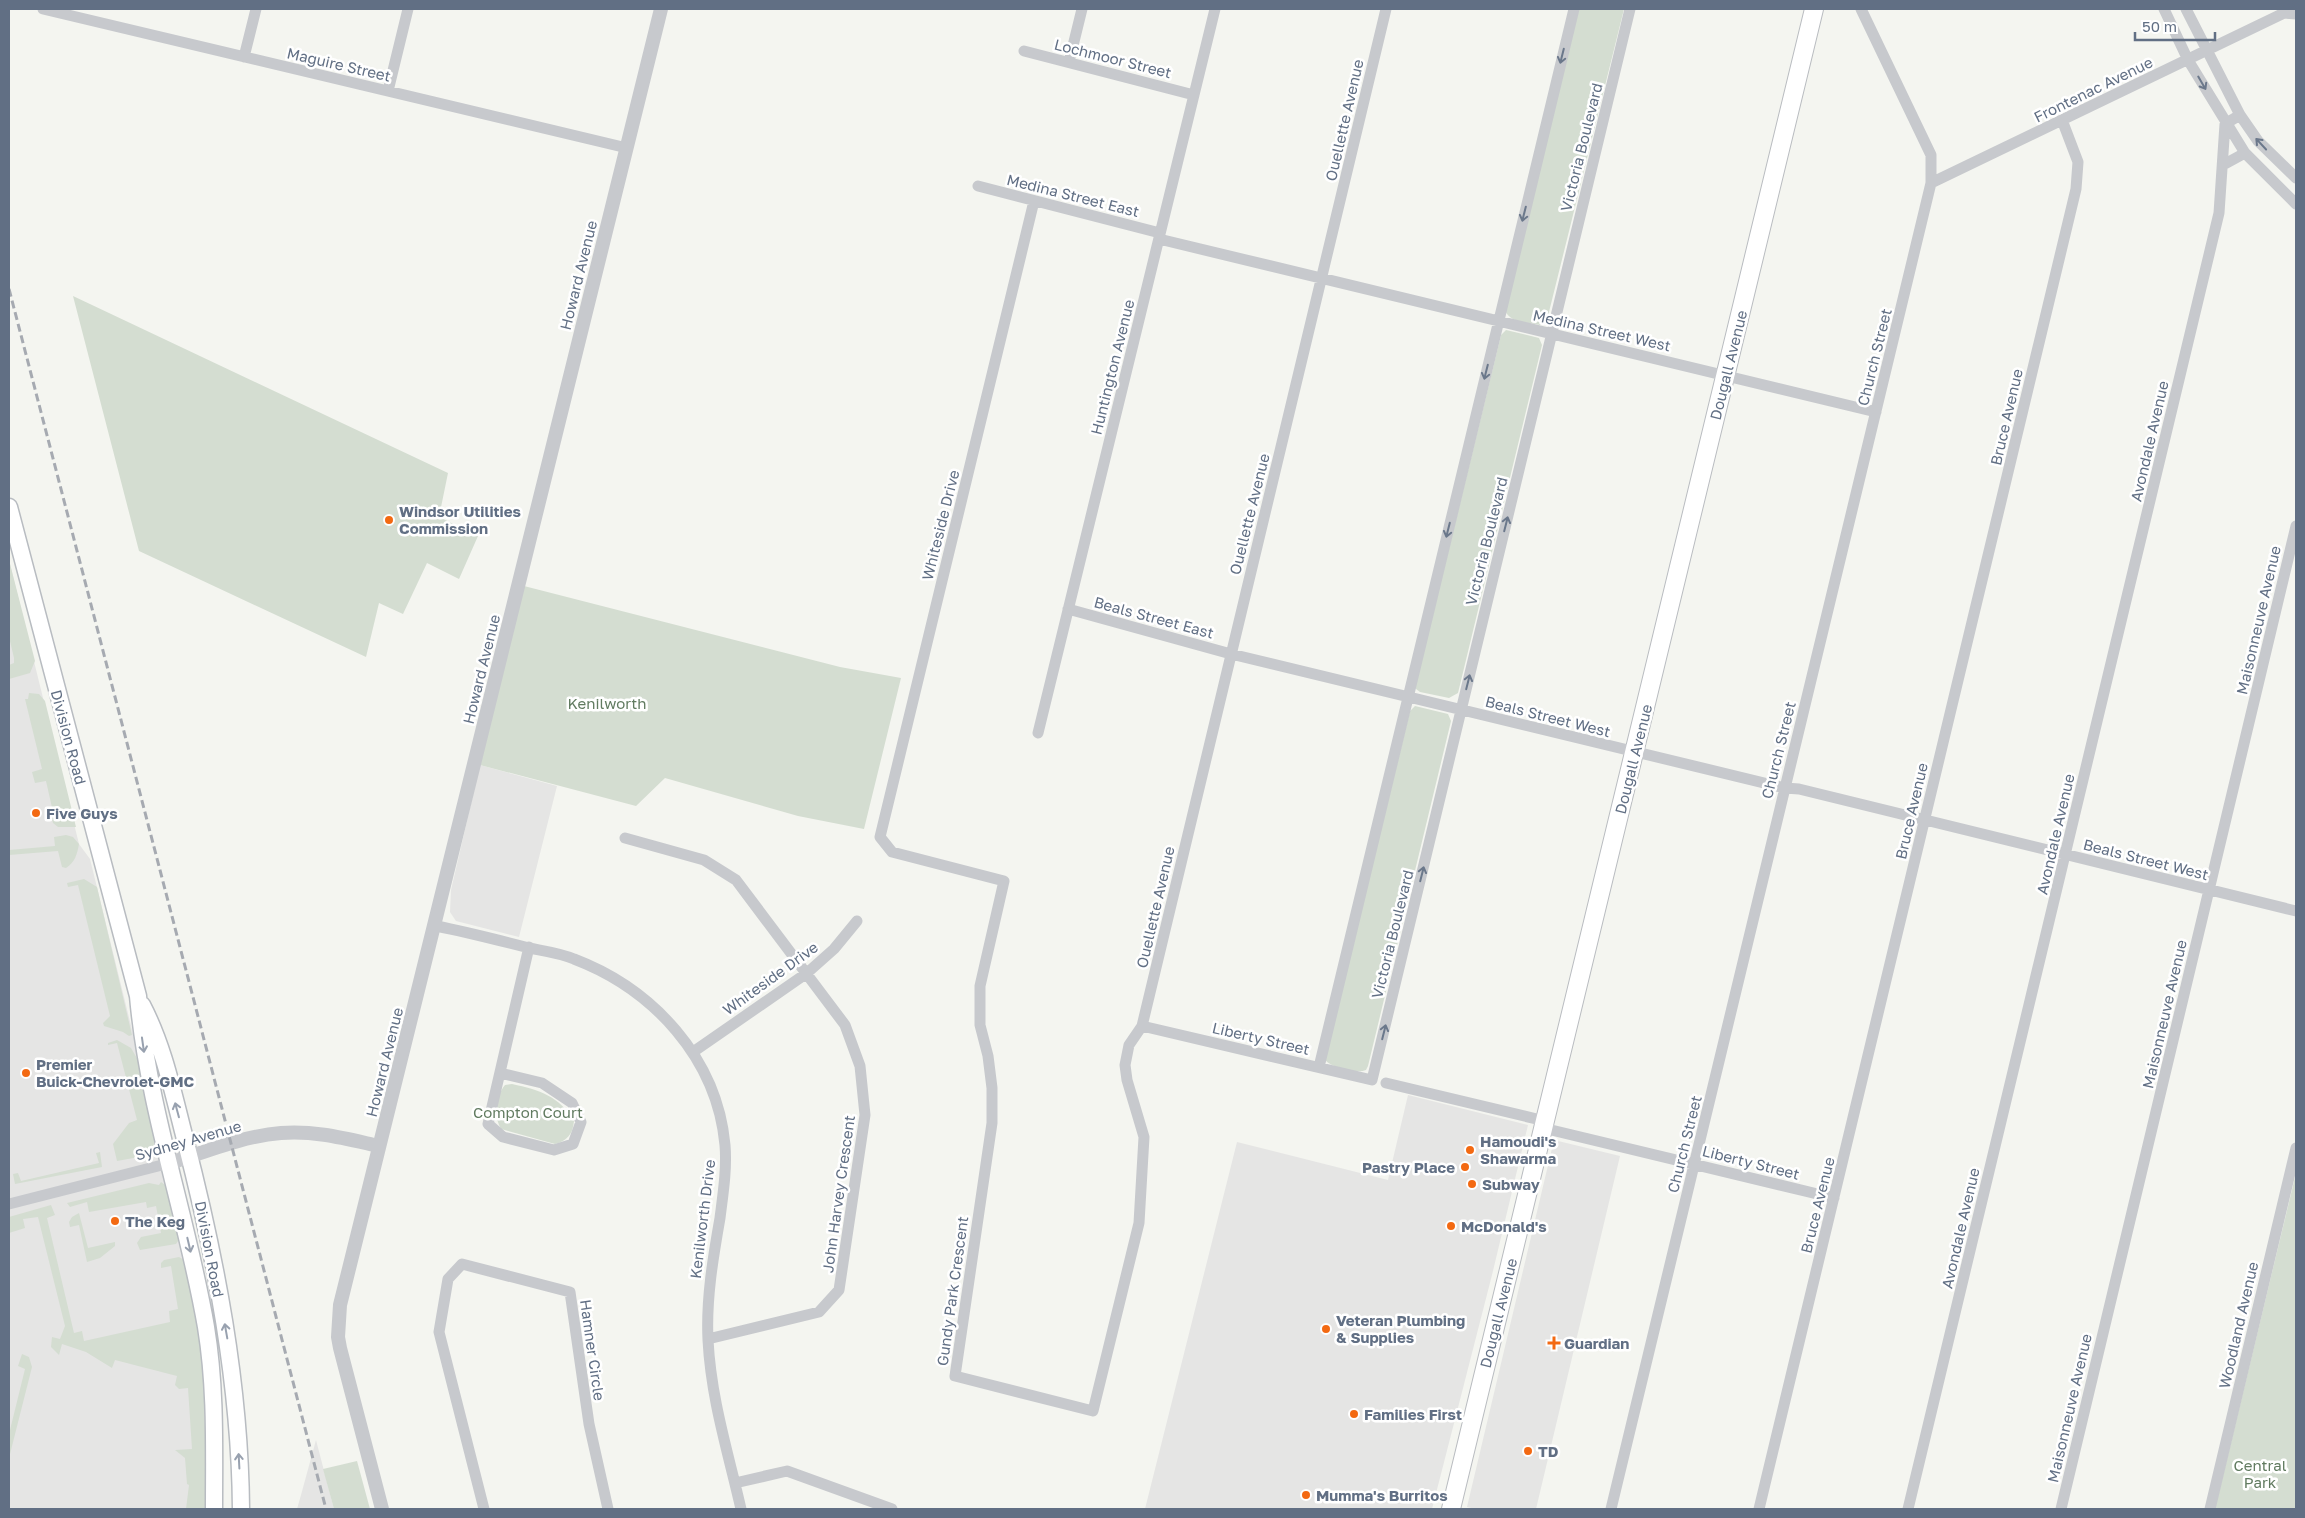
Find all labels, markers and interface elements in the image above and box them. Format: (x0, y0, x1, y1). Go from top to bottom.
scale bar (2135, 10, 2215, 42)
text: 50 m (2142, 17, 2177, 35)
street label: Lochmoor Street (1053, 35, 1173, 81)
street label: Maguire Street (285, 43, 393, 85)
one-way arrow (1557, 48, 1566, 64)
street label: Frontenac Avenue (2031, 52, 2156, 126)
street label: Ouellette Avenue (1321, 57, 1367, 183)
one-way arrow (2197, 76, 2207, 90)
street label: Victoria Boulevard (1556, 81, 1606, 213)
one-way arrow (2255, 138, 2267, 150)
street label: Medina Street East (1005, 170, 1141, 220)
one-way arrow (1519, 206, 1528, 222)
street label: Howard Avenue (556, 218, 600, 332)
street label: Huntington Avenue (1086, 297, 1138, 437)
street label: Medina Street West (1531, 305, 1673, 355)
street label: Church Street (1853, 306, 1895, 408)
street label: Dougall Avenue (1706, 308, 1750, 422)
one-way arrow (1481, 364, 1490, 380)
street label: Bruce Avenue (1986, 367, 2026, 467)
street label: Avondale Avenue (2126, 379, 2172, 503)
street label: Ouellette Avenue (1225, 451, 1273, 576)
street label: Whiteside Drive (918, 468, 962, 582)
street label: Victoria Boulevard (1461, 475, 1511, 607)
place label: Windsor Utilities Commission (399, 502, 521, 537)
marker: Windsor Utilities Commission (383, 514, 395, 526)
one-way arrow (1502, 517, 1511, 533)
one-way arrow (1443, 522, 1452, 538)
street label: Maisonneuve Avenue (2232, 544, 2284, 696)
street label: Beals Street East (1092, 592, 1216, 642)
street label: Howard Avenue (459, 612, 503, 726)
one-way arrow (1464, 675, 1473, 691)
street label: Division Road (48, 688, 90, 786)
street label: Beals Street West (1484, 692, 1612, 740)
park label: Kenilworth (567, 694, 647, 712)
street label: Church Street (1757, 699, 1799, 801)
street label: Dougall Avenue (1611, 702, 1655, 816)
street label: Bruce Avenue (1891, 761, 1931, 861)
street label: Avondale Avenue (2032, 772, 2078, 896)
place label: Five Guys (46, 804, 118, 822)
marker: Five Guys (30, 807, 42, 819)
street label: Beals Street West (2082, 835, 2210, 883)
street label: Ouellette Avenue (1132, 844, 1178, 970)
one-way arrow (1418, 867, 1427, 883)
street label: Victoria Boulevard (1367, 868, 1417, 1000)
street label: Whiteside Drive (719, 937, 821, 1019)
street label: Maisonneuve Avenue (2138, 938, 2190, 1090)
street label: Howard Avenue (362, 1005, 406, 1119)
street label: Liberty Street (1211, 1018, 1311, 1058)
one-way arrow (1380, 1025, 1389, 1041)
one-way arrow (138, 1037, 148, 1053)
place label: Premier Buick-Chevrolet-GMC (36, 1055, 195, 1090)
marker: Premier Buick-Chevrolet-GMC (20, 1067, 32, 1079)
street label: Church Street (1663, 1093, 1705, 1195)
one-way arrow (172, 1102, 182, 1118)
park label: Compton Court (473, 1103, 583, 1121)
street label: John Harvey Crescent (818, 1114, 858, 1274)
street label: Sydney Avenue (133, 1116, 243, 1164)
place label: Hamoudi's Shawarma (1480, 1132, 1557, 1167)
street label: Liberty Street (1701, 1141, 1801, 1183)
marker: Hamoudi's Shawarma (1464, 1144, 1476, 1156)
street label: Bruce Avenue (1796, 1155, 1838, 1255)
street label: Kenilworth Drive (686, 1158, 718, 1280)
place label: Pastry Place (1362, 1158, 1455, 1176)
marker: Pastry Place (1459, 1161, 1471, 1173)
street label: Avondale Avenue (1937, 1166, 1983, 1290)
place label: Subway (1482, 1175, 1540, 1193)
marker: Subway (1466, 1178, 1478, 1190)
street label: Division Road (192, 1199, 228, 1299)
place label: The Keg (125, 1212, 185, 1230)
marker: The Keg (109, 1215, 121, 1227)
street label: Gundy Park Crescent (933, 1215, 971, 1367)
place label: McDonald's (1461, 1217, 1547, 1235)
marker: McDonald's (1445, 1220, 1457, 1232)
one-way arrow (185, 1236, 194, 1252)
street label: Dougall Avenue (1476, 1256, 1520, 1370)
street label: Woodland Avenue (2215, 1260, 2261, 1390)
street label: Hamner Circle (577, 1298, 609, 1402)
place label: Veteran Plumbing & Supplies (1336, 1311, 1465, 1346)
marker: Veteran Plumbing & Supplies (1320, 1323, 1332, 1335)
one-way arrow (220, 1324, 230, 1340)
street label: Maisonneuve Avenue (2043, 1332, 2095, 1484)
place label: Guardian (1564, 1334, 1629, 1352)
marker: Guardian (1548, 1337, 1560, 1349)
place label: Families First (1364, 1405, 1462, 1423)
marker: Families First (1348, 1408, 1360, 1420)
place label: TD (1538, 1442, 1559, 1460)
marker: TD (1522, 1445, 1534, 1457)
one-way arrow (234, 1453, 244, 1469)
park label: Central Park (2234, 1456, 2287, 1491)
place label: Mumma's Burritos (1316, 1486, 1448, 1504)
marker: Mumma's Burritos (1300, 1489, 1312, 1501)

